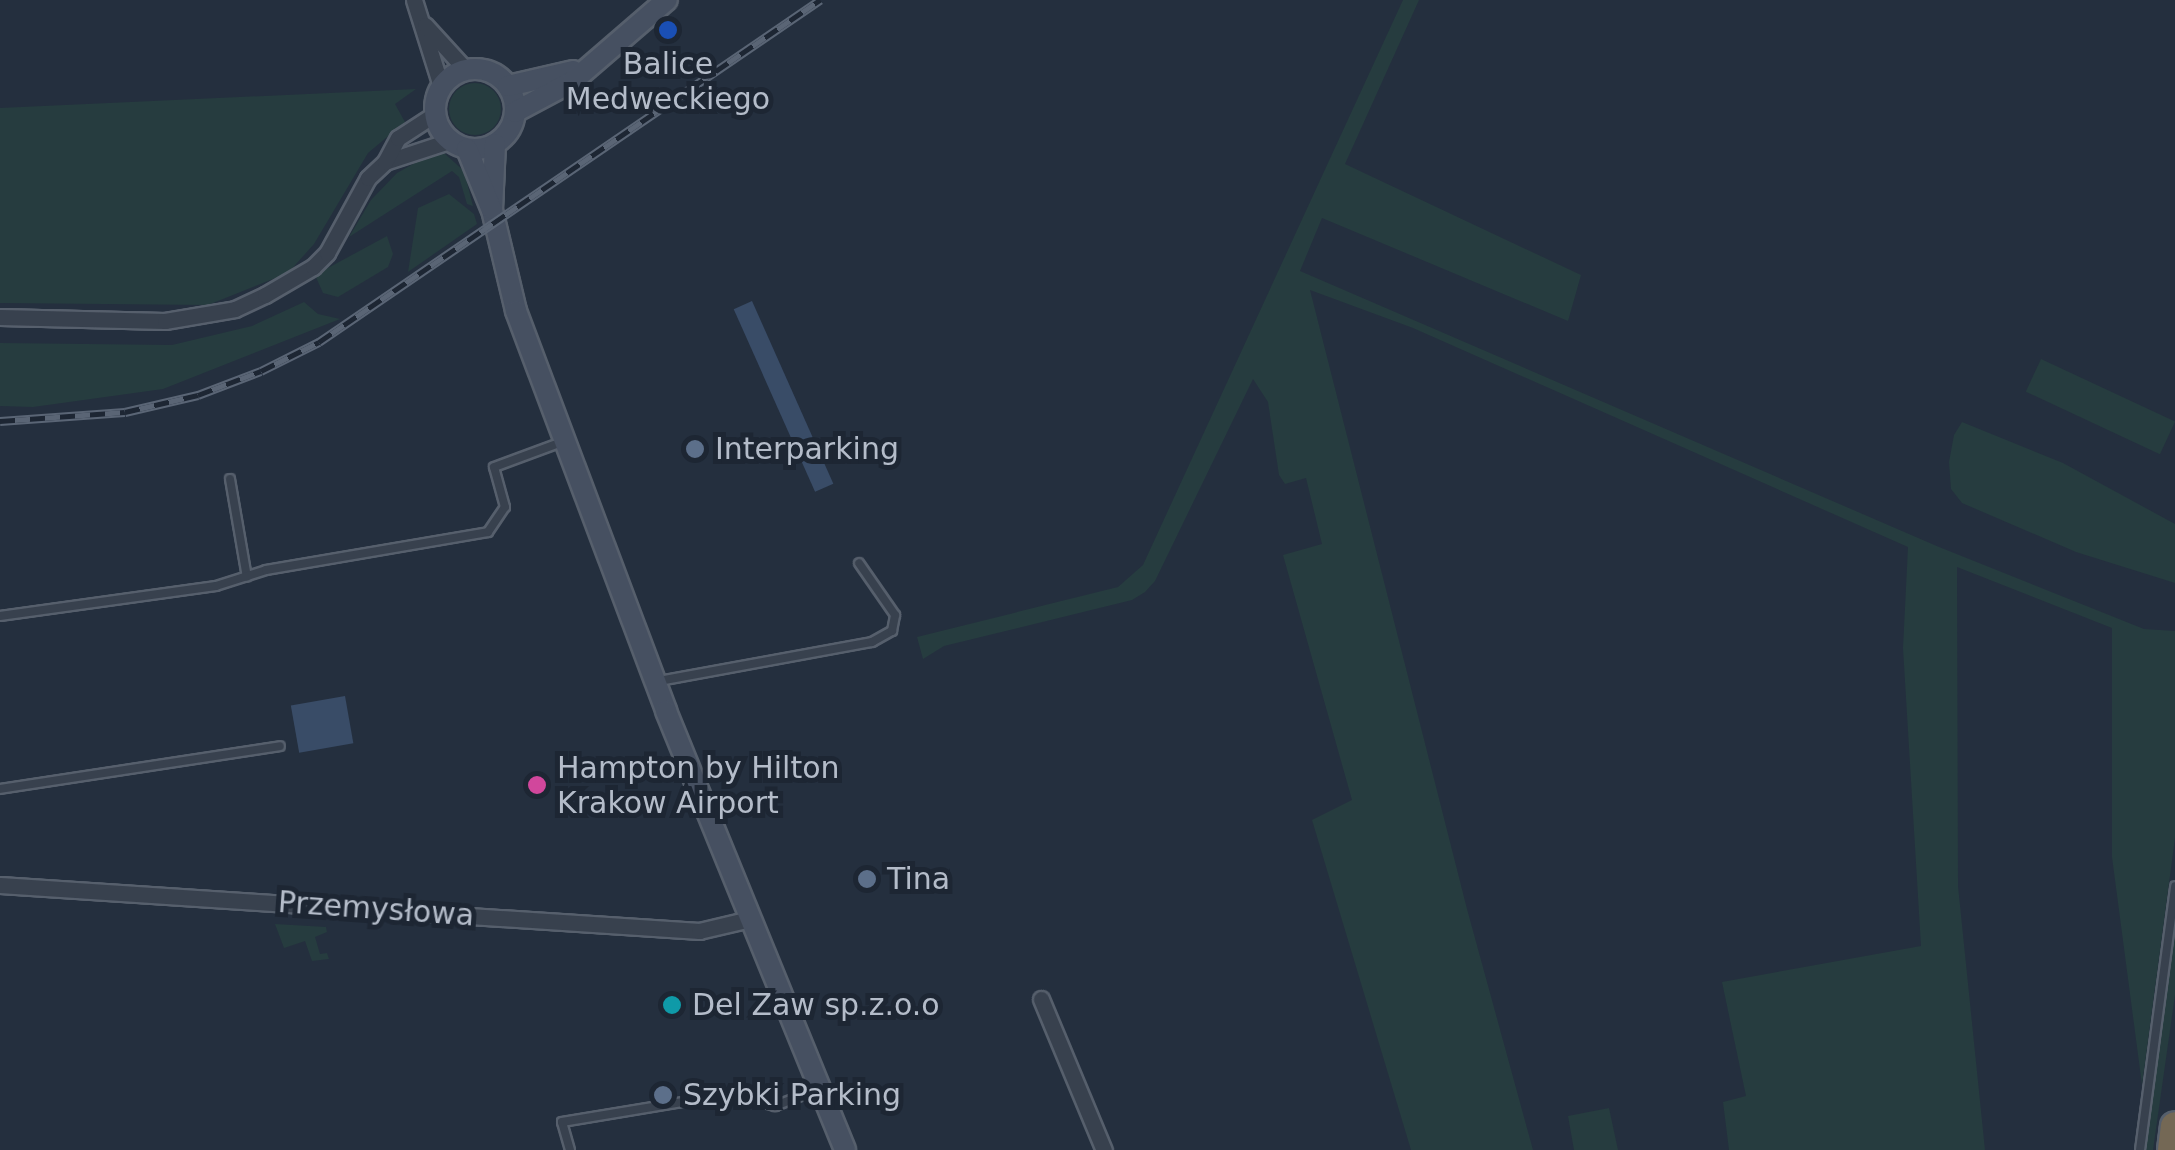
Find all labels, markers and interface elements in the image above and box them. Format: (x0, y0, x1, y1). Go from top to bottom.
marker: Balice Medweckiego (657, 19, 679, 41)
place label: Balice Medweckiego (566, 46, 770, 116)
place label: Interparking (715, 431, 899, 467)
marker: Interparking (684, 438, 706, 460)
place label: Hampton by Hilton Krakow Airport (557, 750, 840, 820)
marker: Hampton by Hilton Krakow Airport (526, 774, 548, 796)
place label: Tina (887, 861, 950, 897)
marker: Tina (856, 868, 878, 890)
street label: Przemysłowa (277, 884, 475, 934)
place label: Del Zaw sp.z.o.o (692, 987, 940, 1023)
marker: Del Zaw sp.z.o.o (661, 994, 683, 1016)
place label: Szybki Parking (683, 1077, 901, 1113)
marker: Szybki Parking (652, 1084, 674, 1106)

